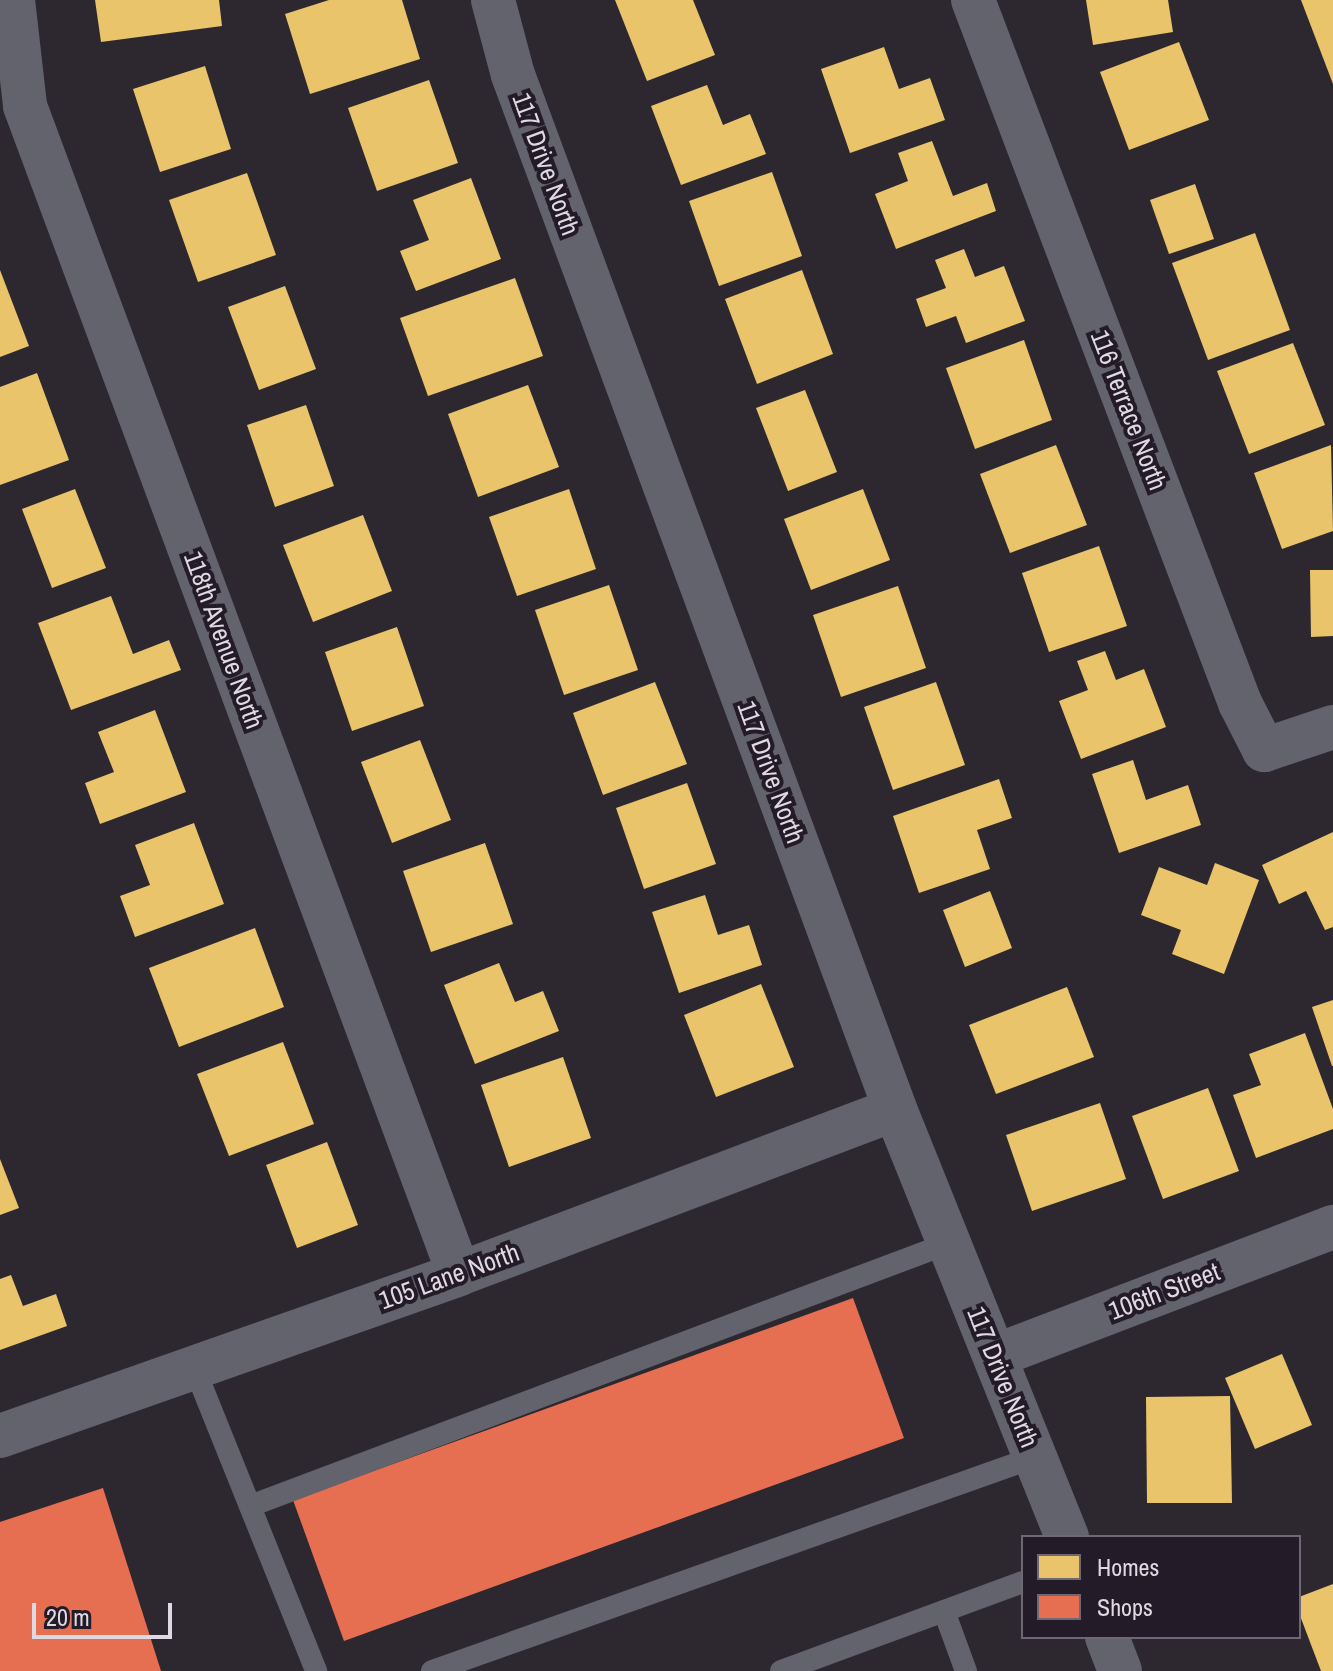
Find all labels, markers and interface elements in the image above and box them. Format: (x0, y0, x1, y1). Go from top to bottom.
street label: 117 Drive North (506, 89, 586, 239)
street label: 116 Terrace North (1084, 325, 1174, 495)
street label: 118th Avenue North (177, 546, 271, 734)
street label: 117 Drive North (731, 697, 811, 847)
street label: 105 Lane North (375, 1236, 523, 1316)
street label: 106th Street (1104, 1256, 1224, 1326)
street label: 117 Drive North (961, 1302, 1045, 1452)
legend (1021, 1535, 1301, 1639)
text: Homes (1097, 1551, 1159, 1583)
scale bar (36, 1587, 176, 1637)
text: Shops (1097, 1591, 1153, 1623)
text: 20 m (46, 1601, 90, 1633)

